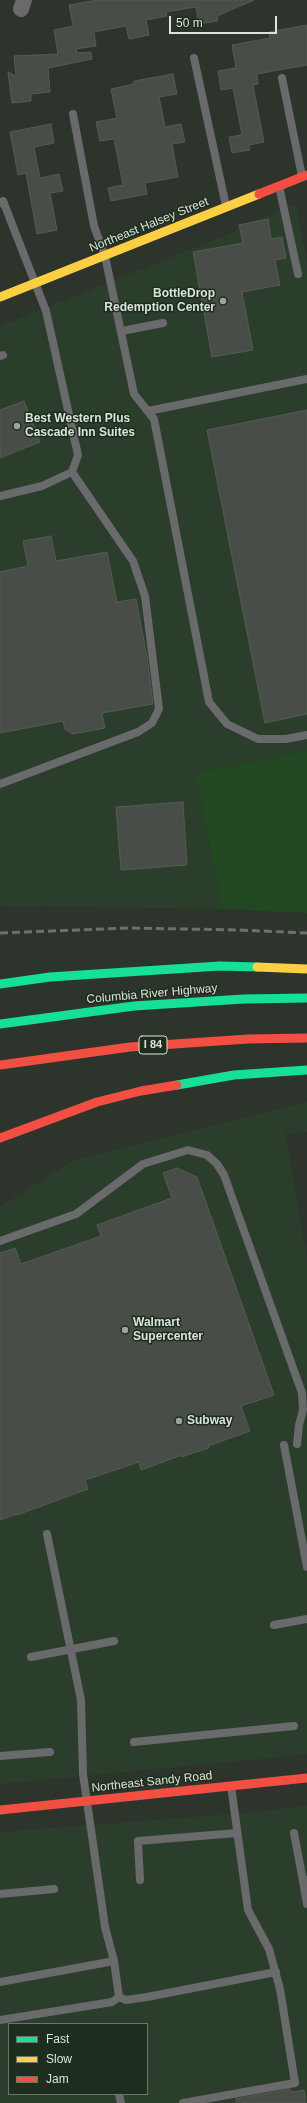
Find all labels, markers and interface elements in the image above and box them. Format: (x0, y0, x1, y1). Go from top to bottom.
scale bar (171, 8, 279, 34)
text: 50 m (176, 16, 203, 30)
street label: Northeast Halsey Street (87, 194, 211, 256)
place label: BottleDrop Redemption Center (104, 287, 215, 315)
marker: BottleDrop Redemption Center (218, 296, 228, 306)
place label: Best Western Plus Cascade Inn Suites (25, 412, 135, 440)
marker: Best Western Plus Cascade Inn Suites (12, 421, 22, 431)
street label: Columbia River Highway (86, 981, 218, 1007)
road number: I 84 (139, 1036, 167, 1054)
place label: Walmart Supercenter (133, 1316, 203, 1344)
marker: Walmart Supercenter (120, 1325, 130, 1335)
place label: Subway (187, 1414, 232, 1428)
marker: Subway (174, 1416, 184, 1426)
street label: Northeast Sandy Road (91, 1768, 213, 1796)
legend (8, 2023, 148, 2095)
text: Fast (46, 2032, 69, 2046)
text: Slow (46, 2052, 72, 2066)
text: Jam (46, 2072, 69, 2086)

